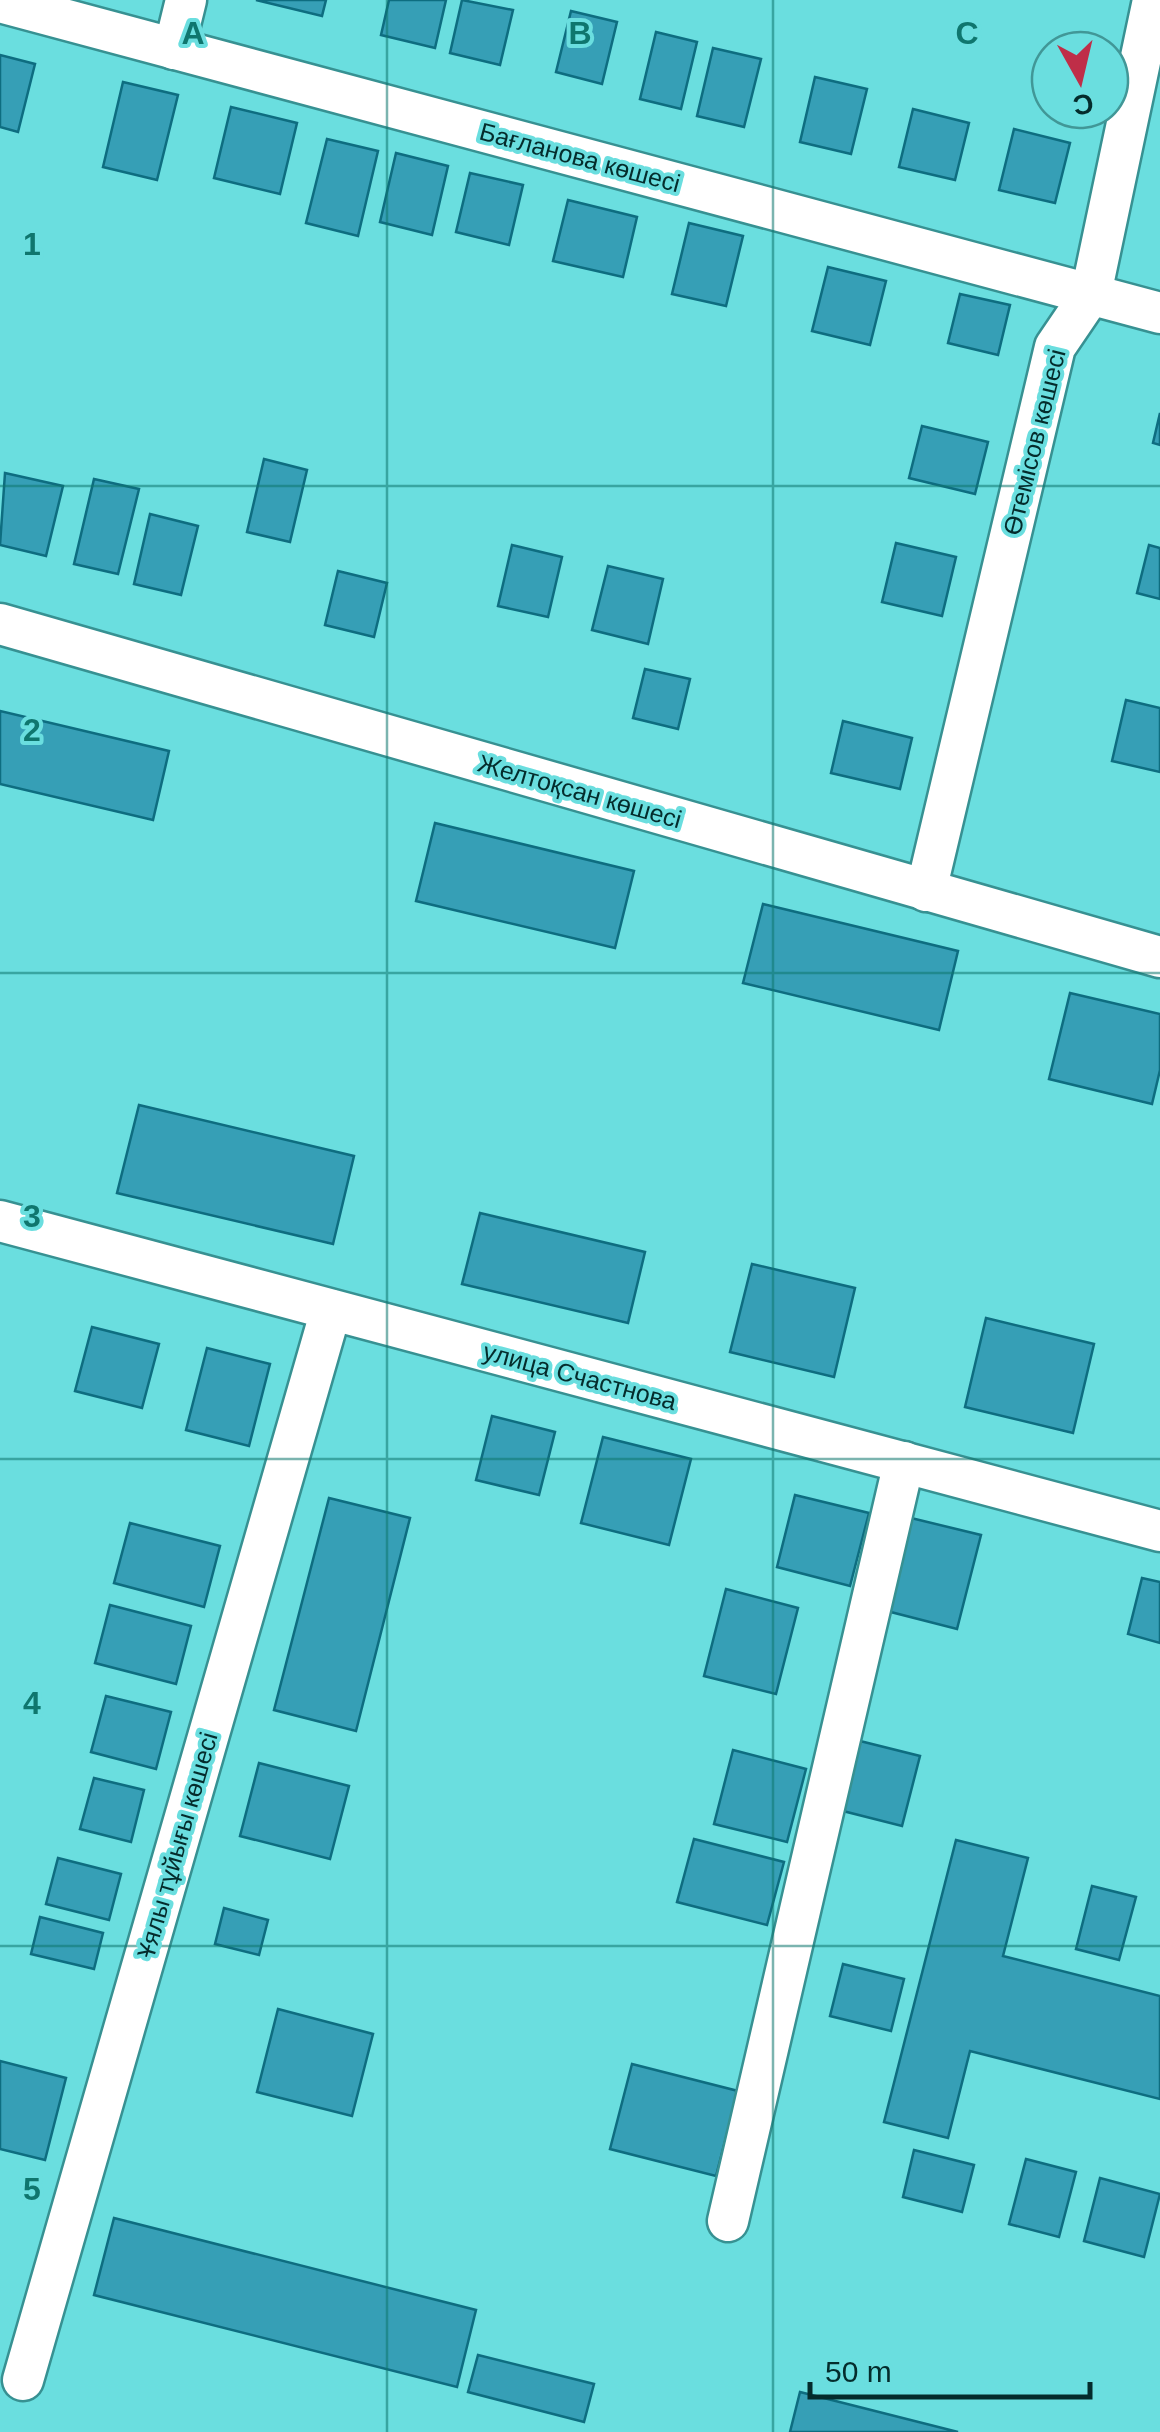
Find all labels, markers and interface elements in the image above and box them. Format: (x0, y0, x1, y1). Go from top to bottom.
text: A (181, 15, 205, 51)
text: B (568, 15, 592, 51)
text: C (955, 15, 979, 51)
north arrow (1030, 30, 1130, 130)
text: С (1071, 88, 1096, 121)
street label: Бағланова көшесі (477, 117, 683, 197)
text: 1 (23, 226, 41, 262)
street label: Өтемісов көшесі (997, 346, 1071, 538)
text: 2 (23, 712, 41, 748)
street label: Желтоқсан көшесі (475, 749, 685, 833)
text: 3 (23, 1198, 41, 1234)
street label: улица Счастнова (480, 1337, 680, 1415)
text: 4 (23, 1685, 41, 1721)
street label: Ұялы тұйығы көшесі (131, 1729, 223, 1961)
text: 5 (23, 2171, 41, 2207)
scale bar (810, 2337, 1090, 2399)
text: 50 m (825, 2355, 892, 2388)

